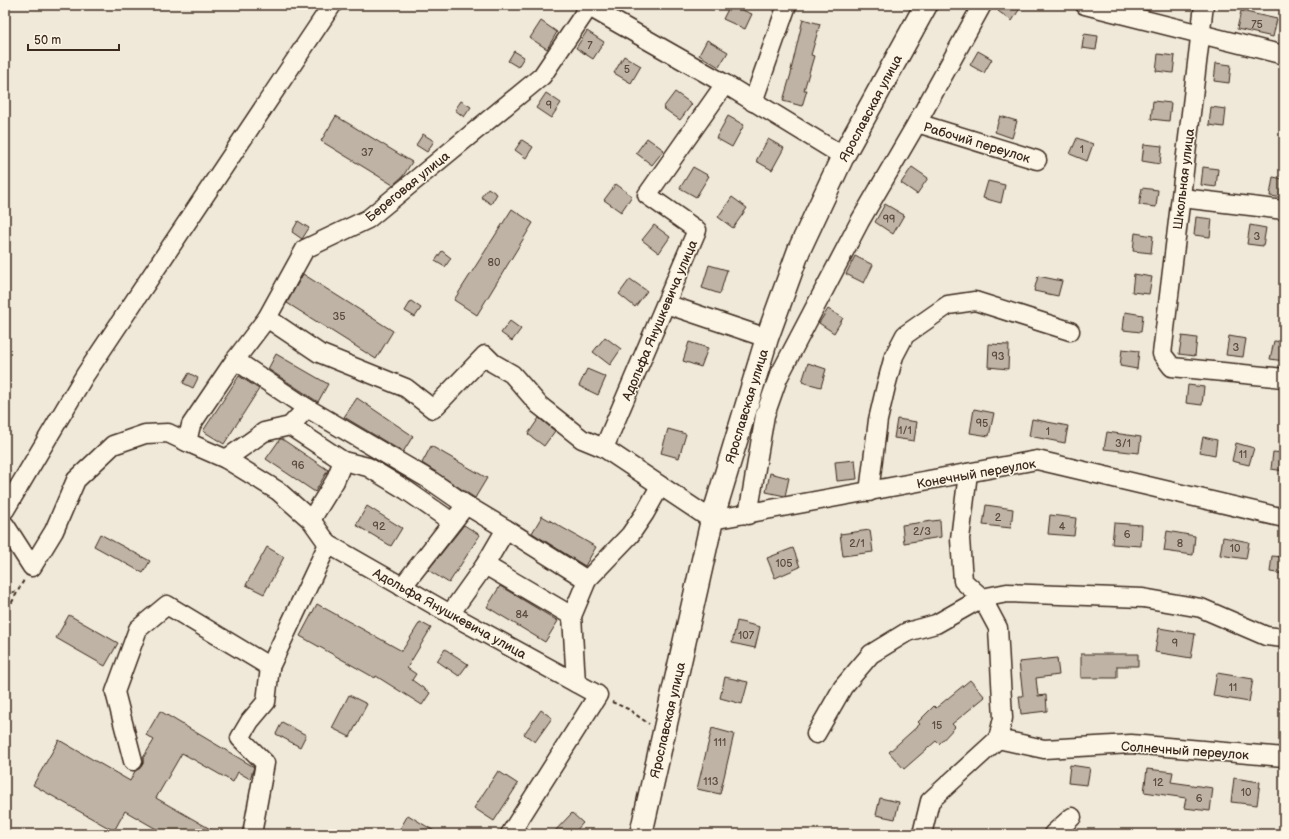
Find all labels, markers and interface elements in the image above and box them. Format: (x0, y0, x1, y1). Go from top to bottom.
house number: 75 (1251, 18, 1263, 31)
scale bar (28, 26, 119, 52)
text: 50 m (34, 33, 61, 48)
house number: 7 (587, 39, 593, 52)
street label: Ярославская улица (836, 52, 906, 165)
house number: 5 (624, 63, 630, 76)
house number: 9 (546, 99, 552, 112)
street label: Рабочий переулок (921, 119, 1032, 167)
street label: Школьная улица (1170, 127, 1198, 230)
house number: 1 (1080, 143, 1084, 156)
house number: 37 (361, 146, 374, 159)
street label: Береговая улица (362, 148, 453, 226)
house number: 99 (883, 213, 895, 226)
house number: 3 (1254, 230, 1261, 243)
street label: Адольфа Янушкевича улица (618, 237, 701, 404)
house number: 80 (488, 256, 501, 269)
house number: 35 (332, 310, 346, 323)
house number: 3 (1233, 341, 1240, 354)
street label: Ярославская улица (722, 347, 772, 466)
house number: 93 (991, 350, 1005, 363)
house number: 95 (976, 417, 988, 430)
house number: 1/1 (898, 424, 912, 437)
house number: 1 (1046, 425, 1050, 438)
house number: 3/1 (1115, 437, 1131, 450)
house number: 11 (1239, 448, 1247, 461)
street label: Конечный переулок (915, 456, 1037, 492)
house number: 96 (291, 459, 305, 472)
house number: 2 (995, 511, 1002, 524)
house number: 92 (373, 520, 386, 533)
house number: 4 (1059, 520, 1066, 533)
house number: 2/3 (913, 525, 931, 538)
house number: 6 (1124, 528, 1131, 541)
house number: 2/1 (849, 537, 865, 550)
house number: 8 (1177, 537, 1183, 550)
house number: 10 (1230, 542, 1241, 555)
house number: 105 (775, 557, 793, 570)
street label: Адольфа Янушкевича улица (369, 564, 529, 663)
house number: 84 (515, 608, 529, 621)
house number: 107 (738, 629, 755, 642)
house number: 9 (1172, 637, 1178, 650)
street label: Ярославская улица (647, 660, 689, 780)
house number: 11 (1229, 681, 1237, 694)
house number: 15 (932, 719, 942, 732)
house number: 111 (714, 736, 726, 749)
street label: Солнечный переулок (1120, 739, 1250, 763)
house number: 113 (703, 775, 719, 788)
house number: 12 (1153, 776, 1164, 789)
house number: 10 (1241, 786, 1252, 799)
house number: 6 (1196, 792, 1203, 805)

